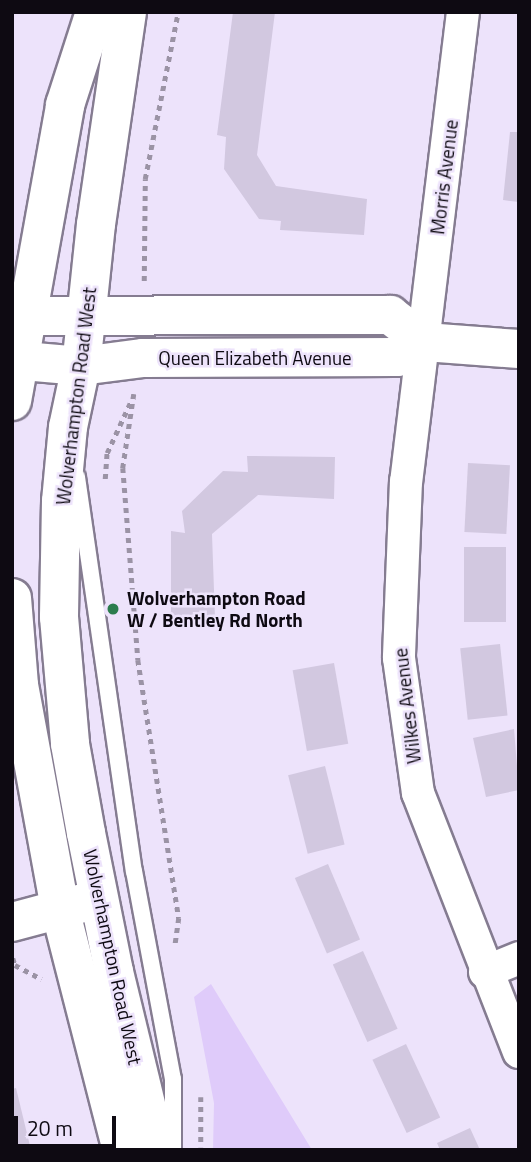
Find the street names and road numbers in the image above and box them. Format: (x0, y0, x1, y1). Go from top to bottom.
street label: Morris Avenue (426, 118, 462, 236)
street label: Wolverhampton Road West (51, 286, 101, 506)
street label: Queen Elizabeth Avenue (158, 347, 352, 369)
street label: Wilkes Avenue (389, 647, 425, 765)
street label: Wolverhampton Road West (79, 847, 147, 1067)

